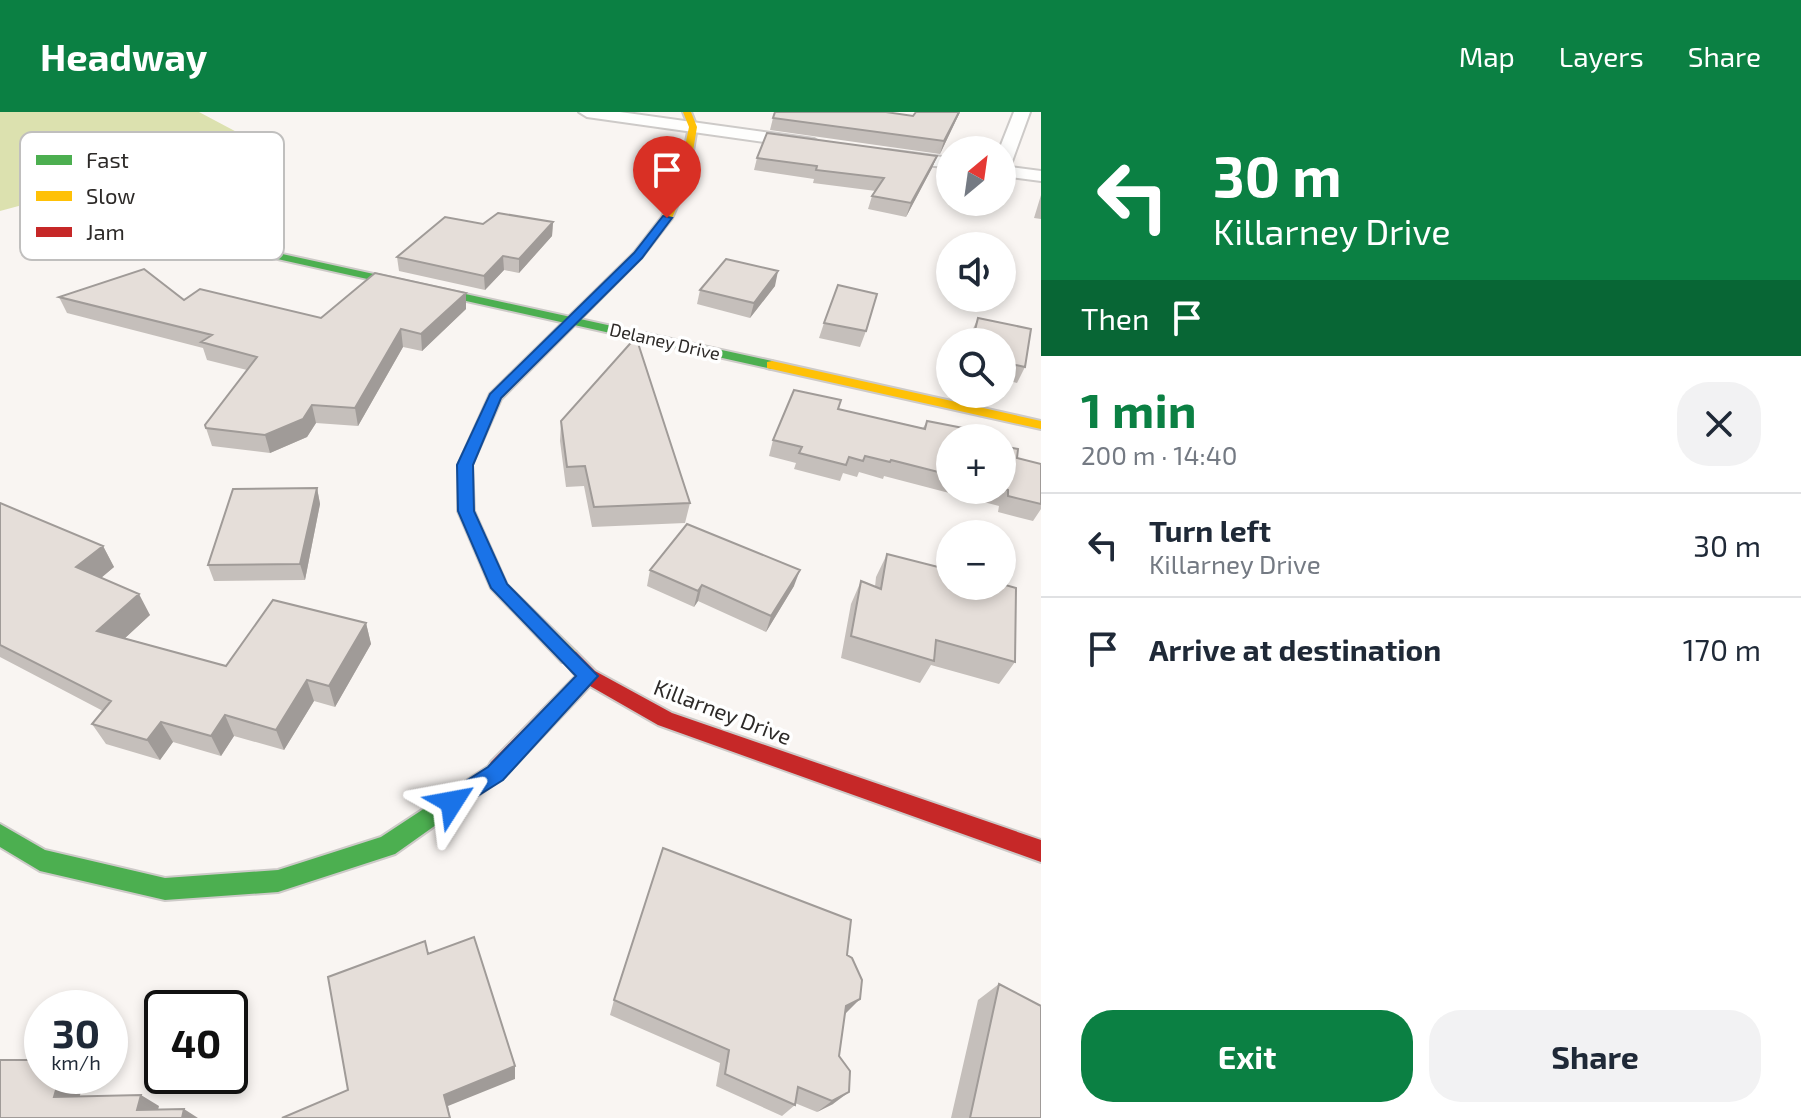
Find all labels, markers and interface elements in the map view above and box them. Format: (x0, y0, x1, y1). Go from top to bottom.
text: Headway (40, 33, 207, 79)
text: Map (1459, 39, 1515, 73)
text: Layers (1559, 39, 1644, 73)
text: Share (1688, 39, 1761, 73)
legend (20, 132, 284, 260)
pin (633, 136, 701, 218)
north arrow (936, 136, 1016, 216)
map controls (936, 136, 1016, 600)
text: 30 m (1213, 141, 1342, 208)
icon: left (1081, 144, 1185, 248)
text: Fast (86, 146, 129, 172)
icon: arrive (645, 148, 689, 192)
text: Slow (86, 182, 135, 208)
text: Killarney Drive (1213, 209, 1451, 252)
text: Jam (86, 218, 125, 244)
button: sound (936, 232, 1016, 312)
icon: arrive (1165, 296, 1209, 340)
text: Then (1081, 300, 1149, 336)
street label: Delaney Drive (608, 318, 722, 364)
button: search (936, 328, 1016, 408)
text: 1 min (1081, 380, 1197, 438)
button: close (1677, 382, 1761, 466)
button: + (936, 424, 1016, 504)
text: 200 m · 14:40 (1081, 439, 1237, 470)
text: Turn left (1149, 512, 1271, 548)
button: − (936, 520, 1016, 600)
icon: left (1081, 523, 1125, 567)
text: 30 m (1693, 527, 1761, 563)
text: Killarney Drive (1149, 548, 1321, 579)
icon: arrive (1081, 627, 1125, 671)
text: Arrive at destination (1149, 631, 1441, 667)
text: 170 m (1683, 631, 1761, 667)
street label: Killarney Drive (651, 673, 795, 749)
position arrow (410, 760, 494, 844)
speed limit sign: 40 (144, 990, 248, 1094)
text: 30 (52, 1008, 100, 1056)
button: Exit (1081, 1010, 1413, 1102)
button: Share (1429, 1010, 1761, 1102)
text: km/h (51, 1050, 101, 1074)

